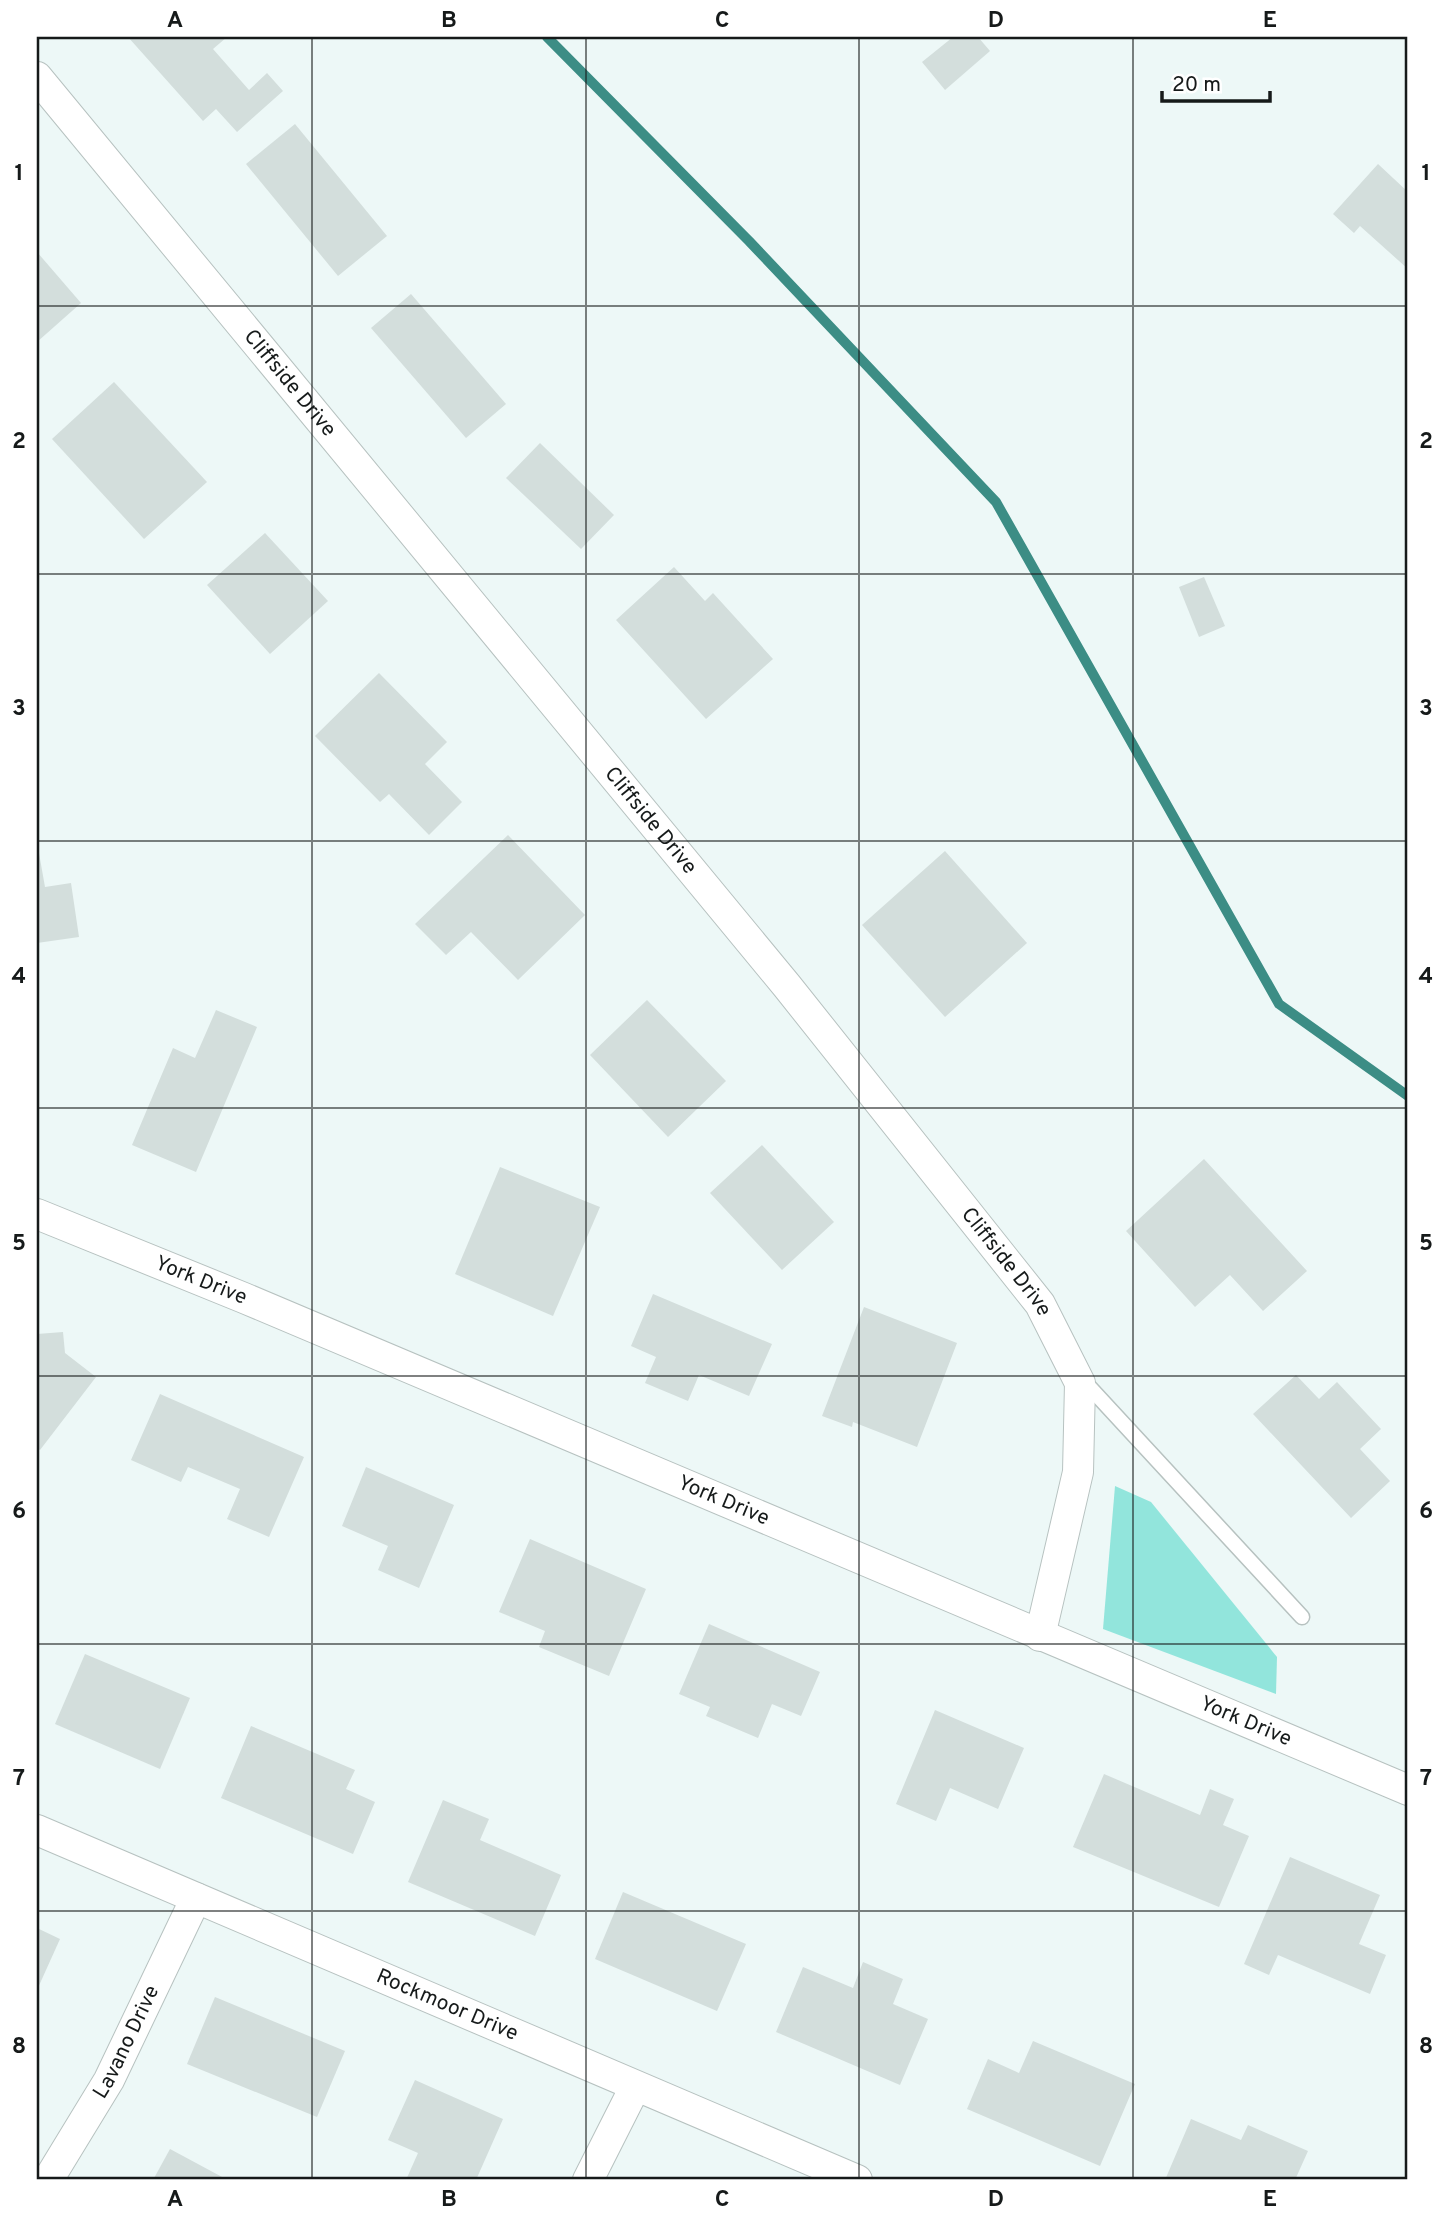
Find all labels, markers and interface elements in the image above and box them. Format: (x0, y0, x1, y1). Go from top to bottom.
text: A (167, 7, 183, 36)
text: B (441, 7, 457, 36)
text: C (715, 7, 729, 36)
text: D (988, 7, 1004, 36)
text: E (1263, 7, 1277, 36)
scale bar (1162, 60, 1270, 104)
text: 20 m (1172, 72, 1221, 99)
text: 1 (14, 160, 24, 189)
text: 1 (1421, 160, 1431, 189)
street label: Cliffside Drive (237, 324, 342, 443)
text: 2 (12, 428, 26, 457)
text: 2 (1419, 428, 1433, 457)
text: 3 (12, 695, 26, 724)
text: 3 (1419, 695, 1433, 724)
street label: Cliffside Drive (598, 761, 703, 880)
text: 4 (12, 963, 26, 992)
text: 4 (1419, 963, 1433, 992)
street label: Cliffside Drive (955, 1202, 1057, 1321)
text: 5 (12, 1230, 26, 1259)
text: 5 (1419, 1230, 1433, 1259)
street label: York Drive (151, 1250, 251, 1311)
street label: York Drive (674, 1469, 773, 1532)
text: 6 (12, 1498, 26, 1527)
text: 6 (1419, 1498, 1433, 1527)
street label: York Drive (1196, 1690, 1296, 1753)
text: 7 (13, 1765, 25, 1794)
text: 7 (1420, 1765, 1432, 1794)
street label: Rockmoor Drive (372, 1963, 522, 2047)
street label: Lavano Drive (87, 1981, 166, 2104)
text: 8 (12, 2033, 26, 2062)
text: 8 (1419, 2033, 1433, 2062)
text: A (167, 2186, 183, 2215)
text: B (441, 2186, 457, 2215)
text: C (715, 2186, 729, 2215)
text: D (988, 2186, 1004, 2215)
text: E (1263, 2186, 1277, 2215)

